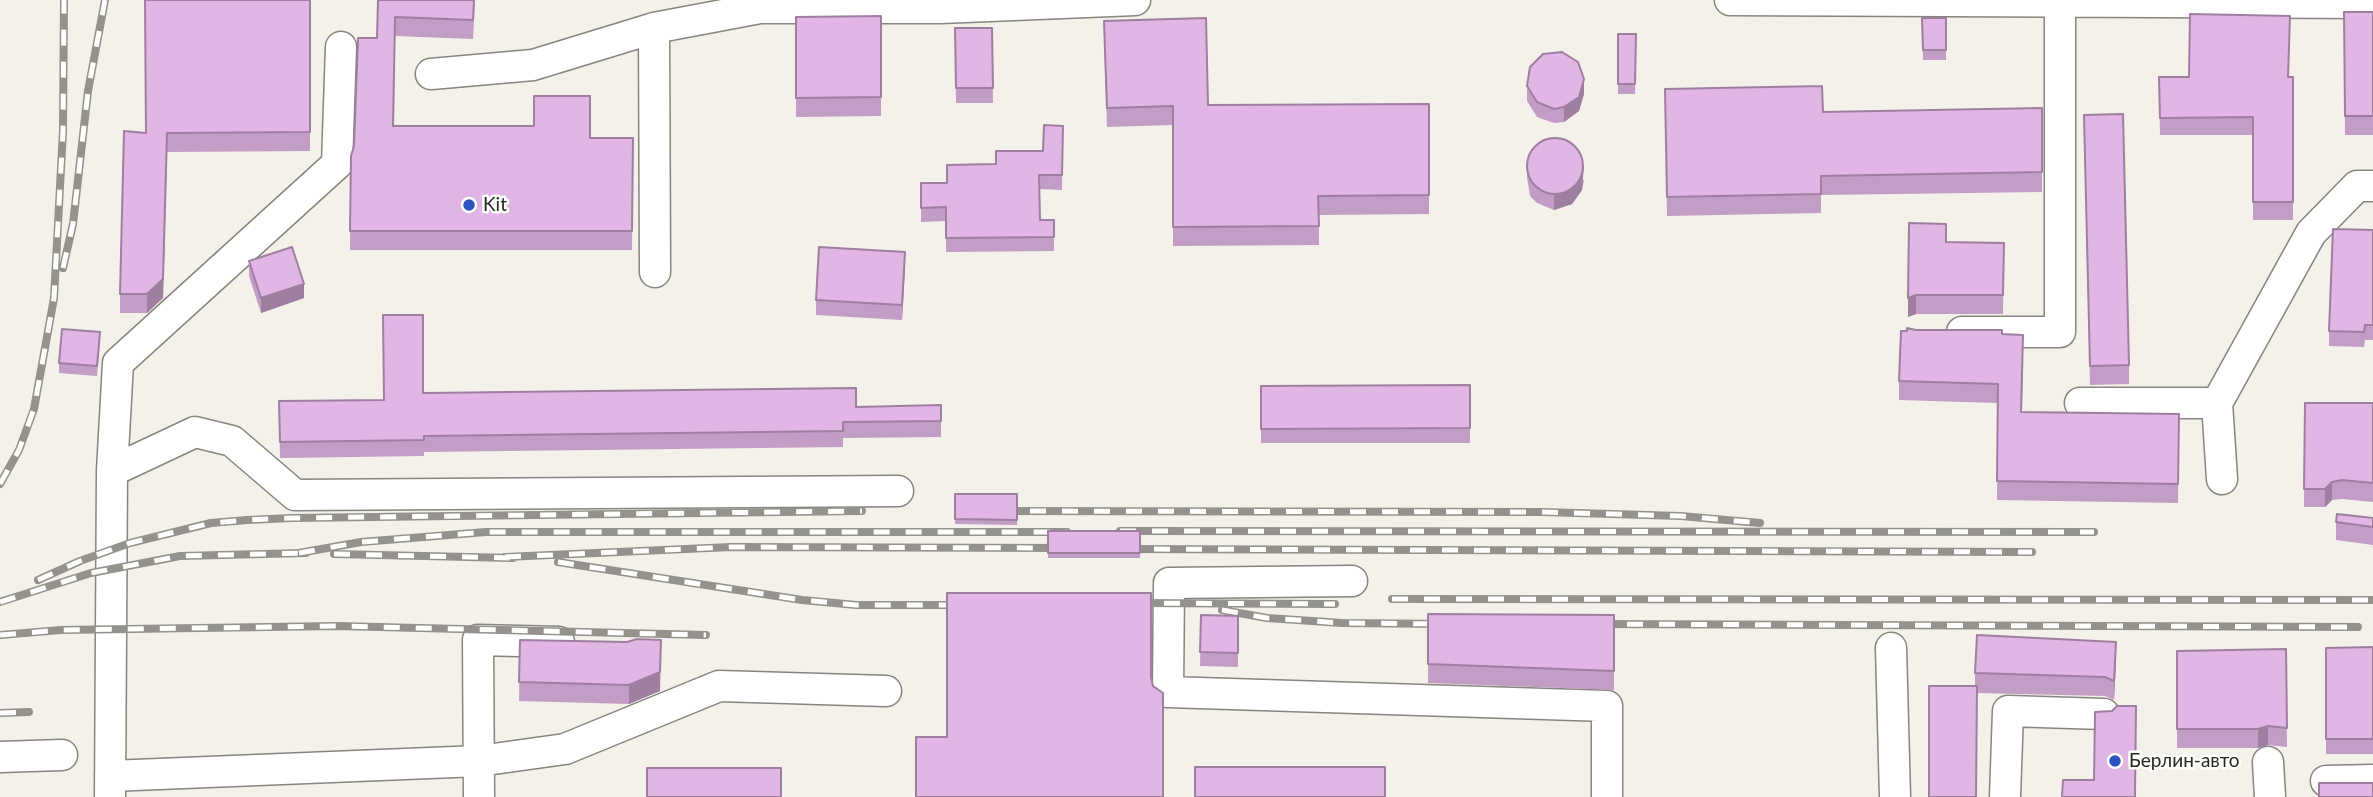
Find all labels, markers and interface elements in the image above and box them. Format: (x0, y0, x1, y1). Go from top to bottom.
place label: Kit (483, 194, 507, 216)
marker: Kit (461, 197, 477, 213)
place label: Берлин-авто (2129, 750, 2240, 772)
marker: Берлин-авто (2107, 753, 2123, 769)

